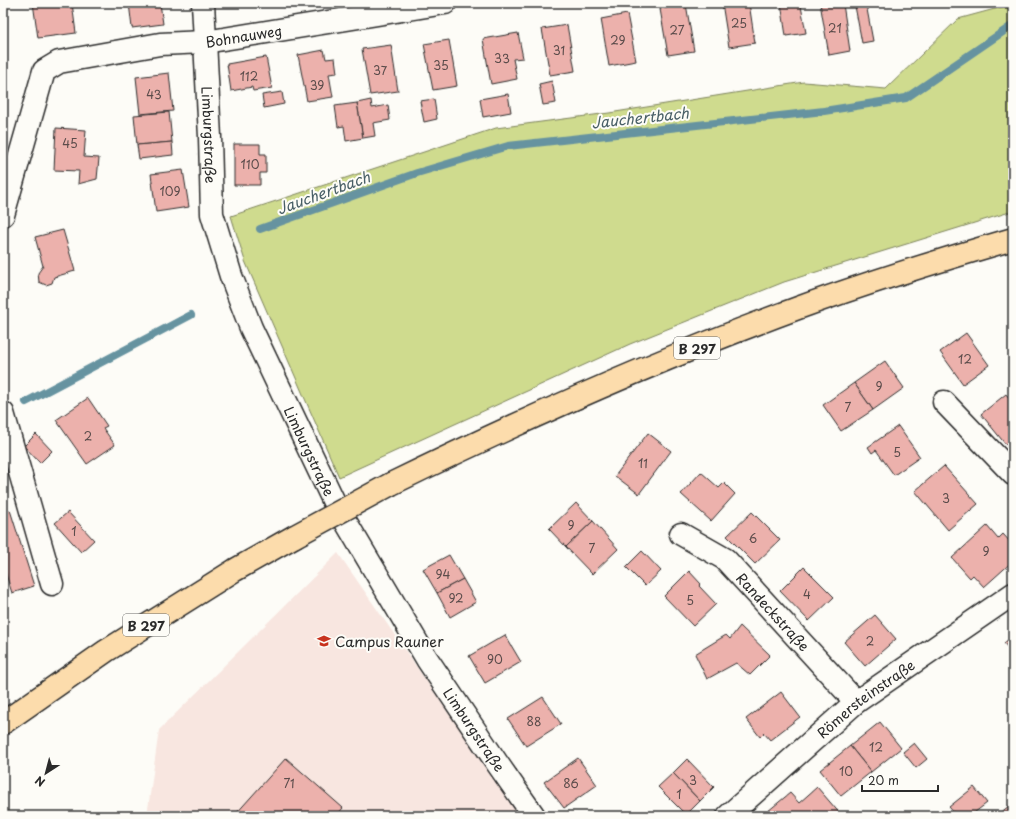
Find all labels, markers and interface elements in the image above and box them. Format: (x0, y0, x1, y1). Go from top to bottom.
house number: 25 (731, 14, 747, 32)
street label: Bohnauweg (204, 19, 283, 52)
house number: 21 (828, 19, 842, 37)
house number: 27 (670, 21, 685, 39)
house number: 29 (610, 31, 626, 49)
house number: 31 (553, 41, 565, 59)
house number: 33 (494, 49, 510, 67)
house number: 35 (433, 56, 449, 74)
house number: 37 (373, 61, 388, 79)
house number: 112 (240, 67, 258, 85)
house number: 39 (310, 76, 324, 94)
house number: 43 (146, 85, 162, 103)
street label: Limburgstraße (197, 86, 222, 184)
water label: Jauchertbach (590, 100, 690, 134)
house number: 45 (62, 134, 78, 152)
house number: 110 (241, 155, 260, 173)
water label: Jauchertbach (273, 164, 373, 220)
house number: 109 (159, 182, 181, 200)
road number: B 297 (674, 337, 720, 359)
house number: 12 (958, 350, 972, 368)
house number: 9 (875, 377, 883, 395)
house number: 7 (845, 398, 852, 416)
street label: Limburgstraße (279, 403, 340, 499)
house number: 2 (84, 427, 92, 445)
house number: 5 (893, 443, 901, 461)
house number: 11 (638, 454, 648, 472)
house number: 3 (942, 489, 950, 507)
house number: 9 (567, 516, 575, 534)
house number: 1 (71, 522, 77, 540)
house number: 6 (749, 529, 757, 547)
house number: 7 (589, 539, 596, 557)
house number: 9 (982, 542, 990, 560)
house number: 94 (436, 565, 451, 583)
street label: Randeckstraße (732, 568, 815, 656)
house number: 4 (803, 585, 811, 603)
house number: 92 (448, 589, 464, 607)
house number: 5 (686, 591, 694, 609)
road number: B 297 (123, 614, 169, 636)
place label: Campus Rauner (335, 631, 444, 652)
house number: 2 (866, 632, 874, 650)
school or university icon: Campus Rauner (316, 633, 332, 649)
house number: 90 (487, 650, 503, 668)
street label: Römersteinstraße (812, 654, 919, 743)
street label: Limburgstraße (439, 683, 510, 776)
house number: 88 (527, 712, 541, 730)
house number: 12 (869, 738, 883, 756)
north arrow (26, 753, 66, 793)
house number: 10 (839, 762, 853, 780)
scale bar (862, 767, 938, 793)
house number: 3 (689, 771, 697, 789)
text: 20 m (868, 771, 899, 789)
text: N (31, 772, 48, 791)
house number: 71 (283, 774, 295, 792)
house number: 86 (563, 774, 579, 792)
house number: 1 (676, 785, 682, 803)

